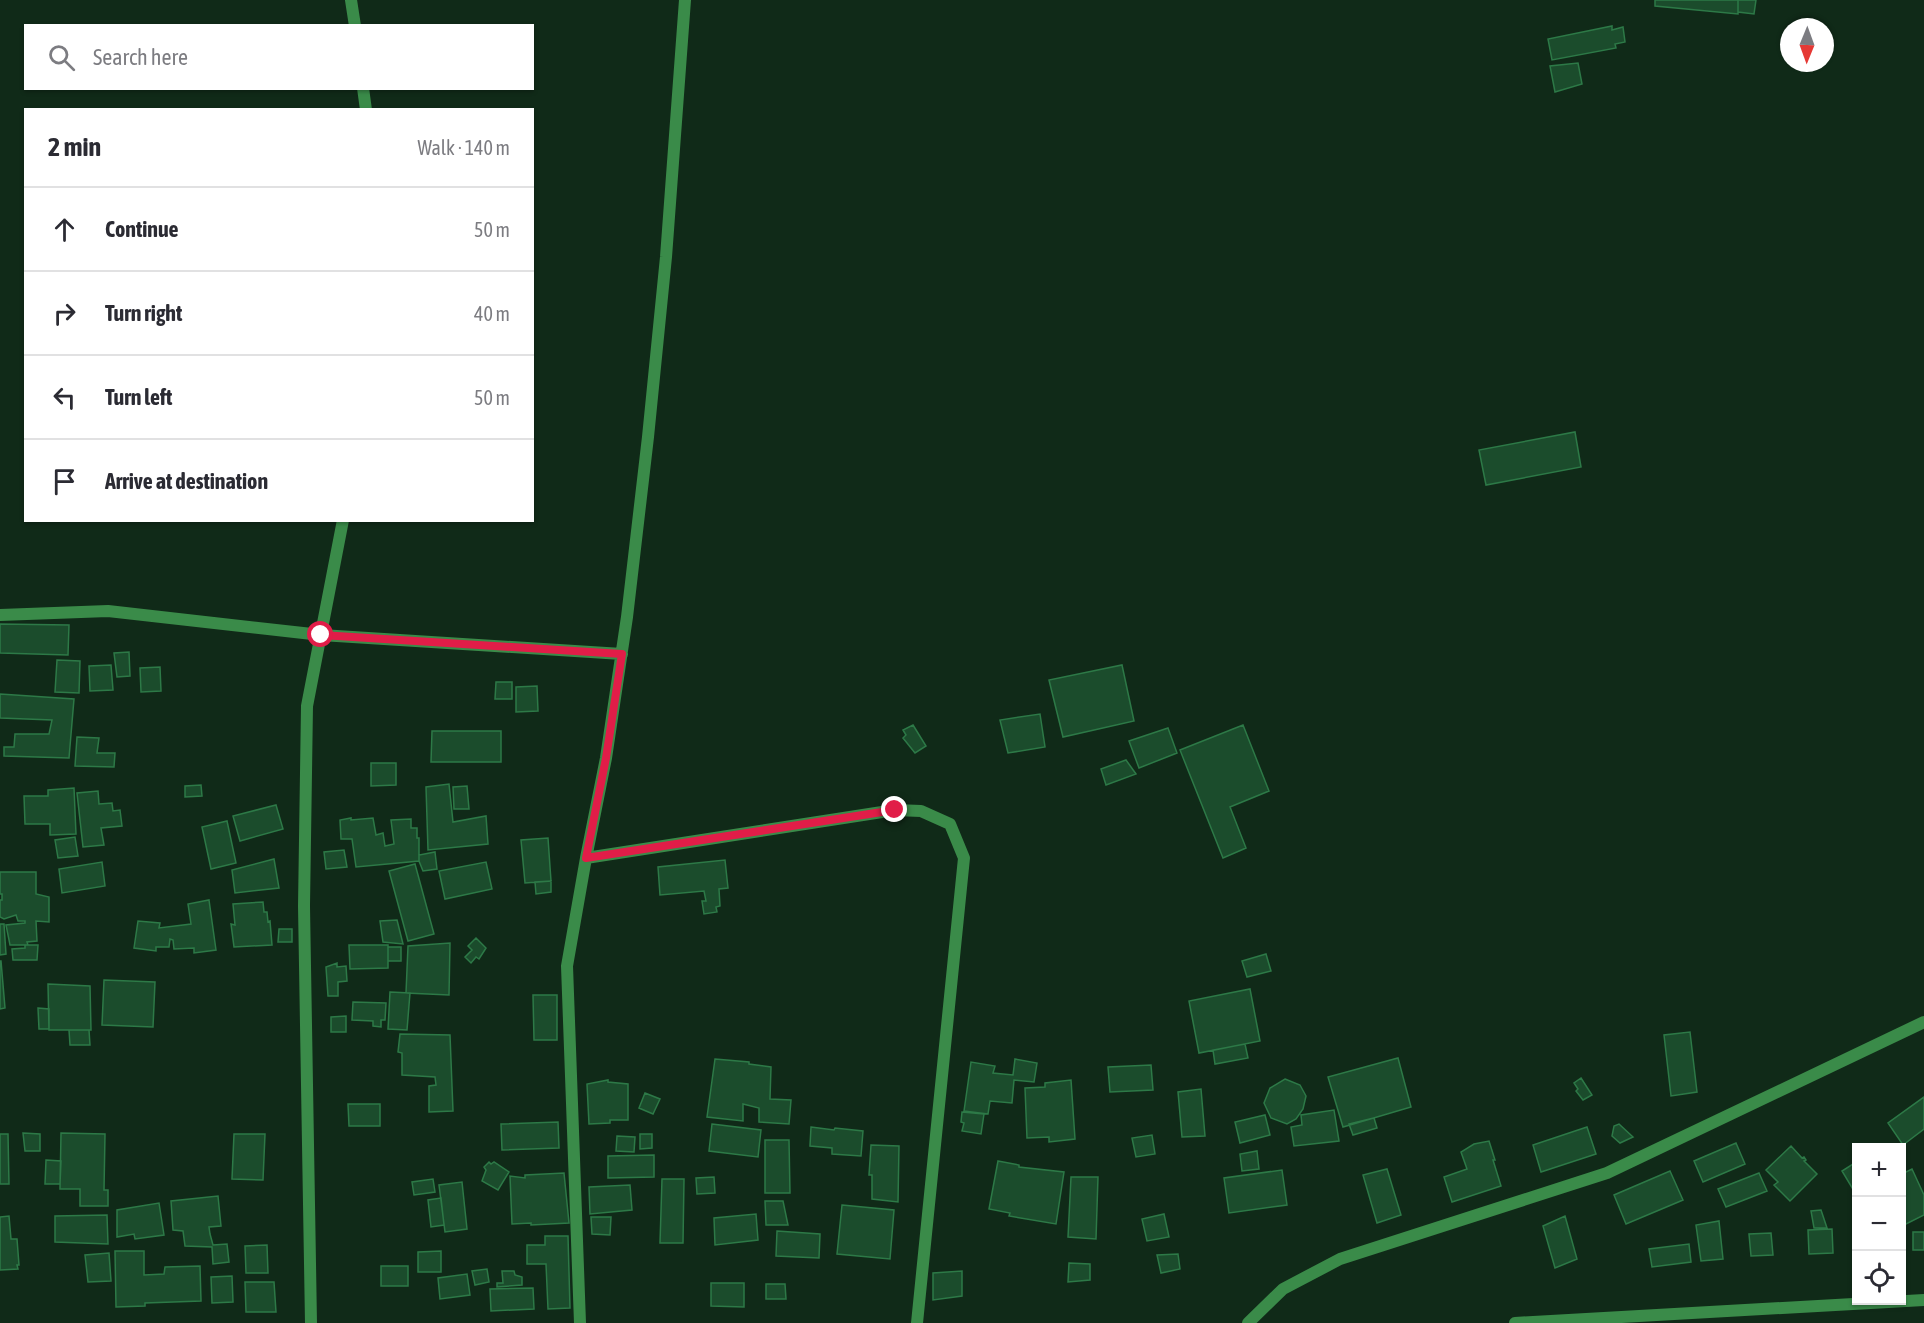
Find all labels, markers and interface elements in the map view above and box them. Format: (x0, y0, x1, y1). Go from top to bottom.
north arrow (1780, 18, 1834, 72)
search box (24, 24, 534, 90)
icon: search (45, 41, 78, 74)
text: Search here (93, 44, 188, 70)
text: 2 min (48, 132, 101, 162)
text: Walk · 140 m (418, 136, 510, 159)
icon: ahead (48, 213, 81, 246)
text: Continue (105, 216, 179, 242)
text: 50 m (474, 218, 510, 241)
icon: right (48, 297, 81, 330)
text: Turn right (105, 300, 182, 326)
text: 40 m (474, 302, 510, 325)
icon: left (48, 381, 81, 414)
text: Turn left (105, 384, 172, 410)
text: 50 m (474, 386, 510, 409)
icon: arrive (48, 465, 81, 498)
text: Arrive at destination (105, 468, 268, 494)
route start (307, 621, 333, 647)
route end (881, 796, 907, 822)
map controls (1852, 1143, 1906, 1305)
button: + (1852, 1143, 1906, 1197)
button: − (1852, 1197, 1906, 1251)
button: locate (1852, 1251, 1906, 1305)

